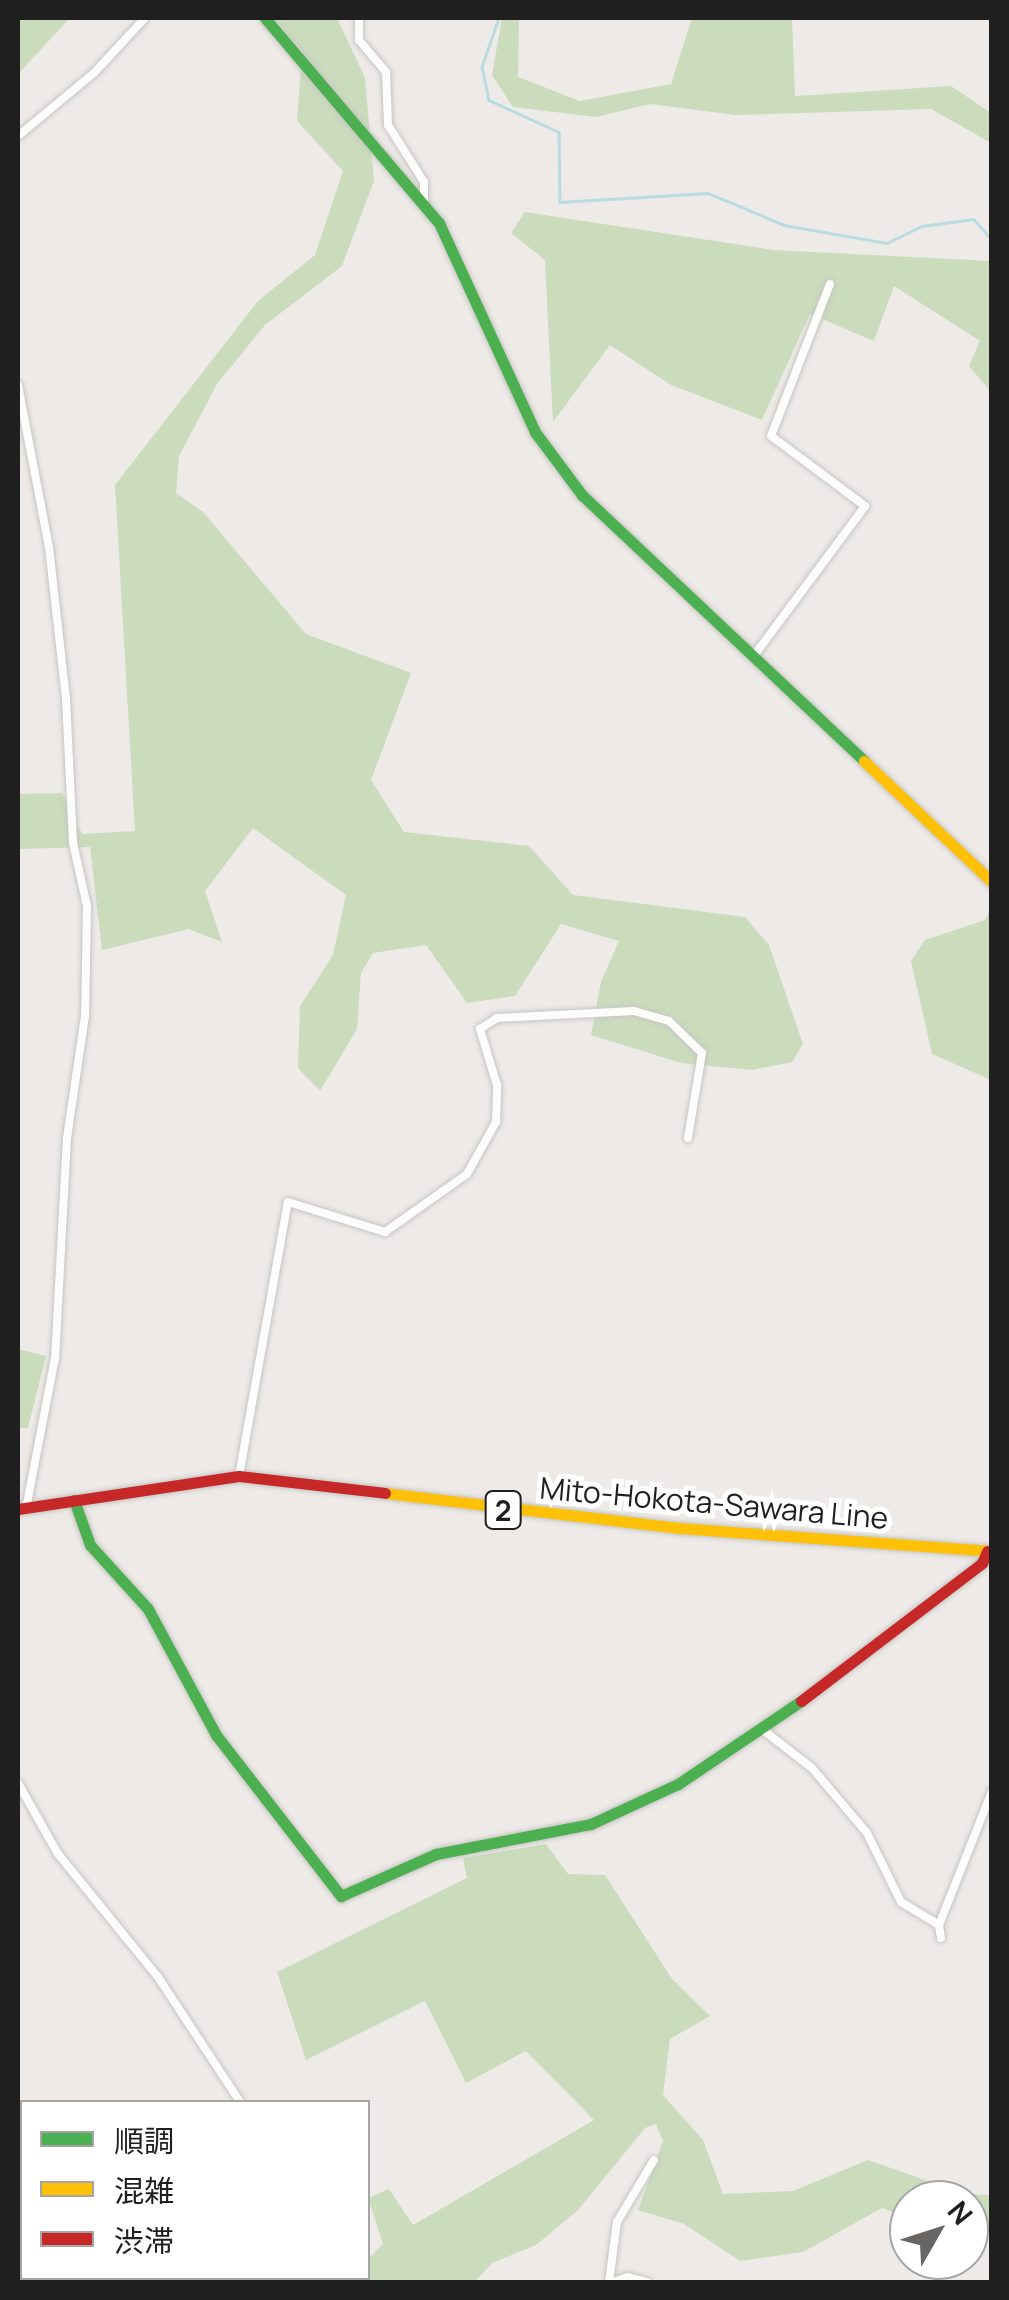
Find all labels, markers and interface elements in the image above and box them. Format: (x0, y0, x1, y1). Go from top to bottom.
street label: Mito-Hokota-Sawara Line (538, 1470, 890, 1536)
road number: 2 (483, 1487, 523, 1533)
legend (20, 2100, 370, 2280)
text: 順調 (114, 2120, 174, 2161)
text: 混雑 (114, 2170, 174, 2211)
north arrow (889, 2180, 989, 2280)
text: N (940, 2193, 982, 2232)
text: 渋滞 (114, 2220, 174, 2261)

